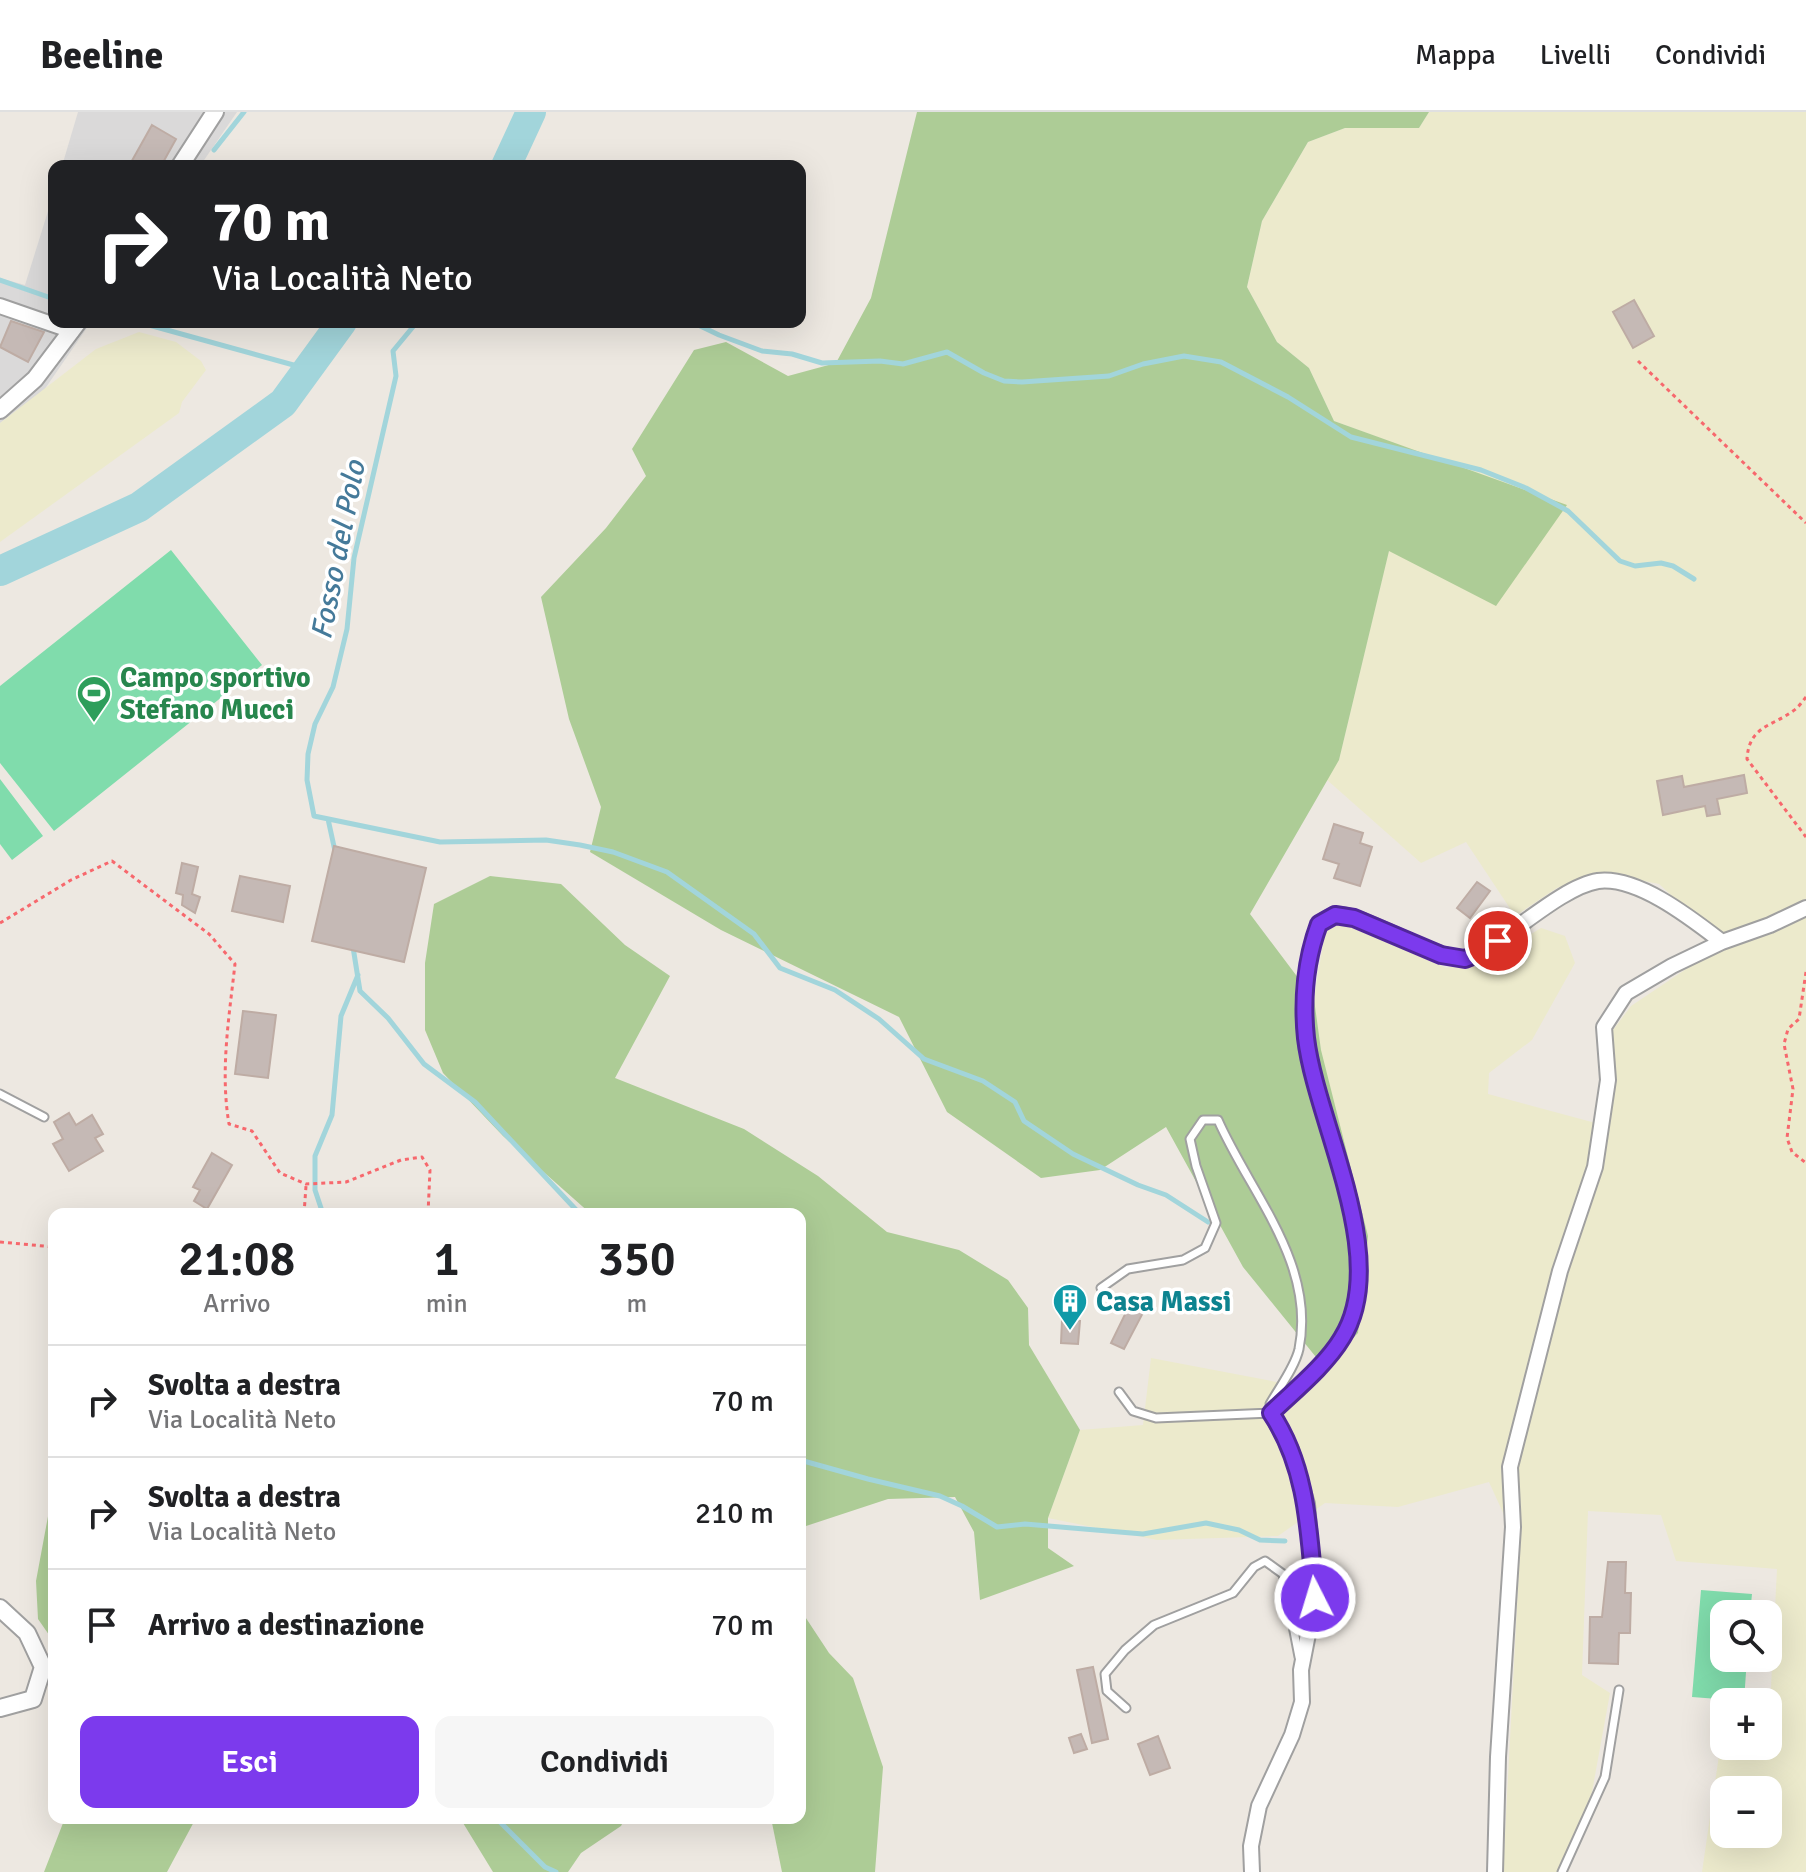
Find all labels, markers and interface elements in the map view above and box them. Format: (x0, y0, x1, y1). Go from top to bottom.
text: Beeline (40, 32, 163, 79)
text: Mappa (1415, 38, 1496, 72)
text: Livelli (1540, 38, 1611, 72)
text: Condividi (1655, 38, 1766, 72)
text: 70 m (212, 187, 330, 256)
icon: right (80, 192, 184, 296)
text: Via Località Neto (212, 256, 473, 301)
water label: Fosso del Polo (303, 456, 374, 642)
place label: Campo sportivo Stefano Mucci (120, 661, 311, 727)
sports icon: Campo sportivo Stefano Mucci (75, 674, 113, 724)
pin (1464, 907, 1532, 975)
icon: arrive (1476, 919, 1520, 963)
text: 21:08 (178, 1230, 295, 1289)
text: 1 (434, 1230, 460, 1289)
text: 350 (598, 1230, 676, 1289)
building icon: Casa Massi (1051, 1282, 1089, 1332)
place label: Casa Massi (1096, 1285, 1231, 1319)
text: Arrivo (203, 1288, 271, 1320)
text: min (426, 1288, 468, 1320)
text: m (626, 1288, 647, 1320)
text: Svolta a destra (148, 1367, 341, 1404)
icon: right (80, 1379, 124, 1423)
text: 70 m (711, 1383, 774, 1420)
text: Via Località Neto (148, 1404, 336, 1436)
text: Svolta a destra (148, 1479, 341, 1516)
icon: right (80, 1491, 124, 1535)
text: 210 m (695, 1495, 774, 1532)
text: Via Località Neto (148, 1516, 336, 1548)
position arrow (1273, 1556, 1357, 1640)
map controls (1710, 1600, 1782, 1848)
button: search (1710, 1600, 1782, 1672)
icon: arrive (80, 1603, 124, 1647)
text: Arrivo a destinazione (148, 1607, 424, 1644)
text: 70 m (711, 1607, 774, 1644)
button: + (1710, 1688, 1782, 1760)
button: Esci (80, 1716, 419, 1808)
button: Condividi (435, 1716, 774, 1808)
button: − (1710, 1776, 1782, 1848)

